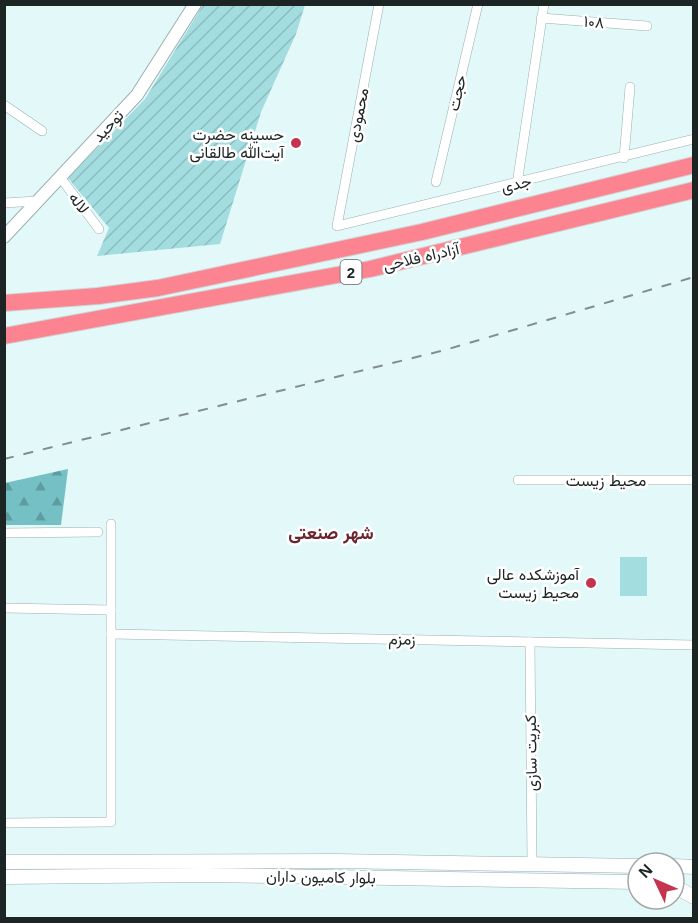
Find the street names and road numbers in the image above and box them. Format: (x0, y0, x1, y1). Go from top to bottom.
street label: ۱۰۸ (583, 13, 605, 31)
street label: حجت (445, 73, 470, 113)
street label: محمودی (344, 87, 374, 144)
street label: توحید (89, 107, 128, 147)
street label: جدی (499, 172, 534, 198)
street label: لاله (66, 189, 92, 217)
street label: آزادراه فلاحی (381, 240, 462, 276)
road number: 2 (340, 260, 362, 284)
street label: محیط زیست (566, 472, 646, 491)
street label: زمزم (388, 630, 416, 650)
street label: کبریت سازی (522, 714, 542, 791)
street label: بلوار کامیون داران (266, 868, 376, 888)

